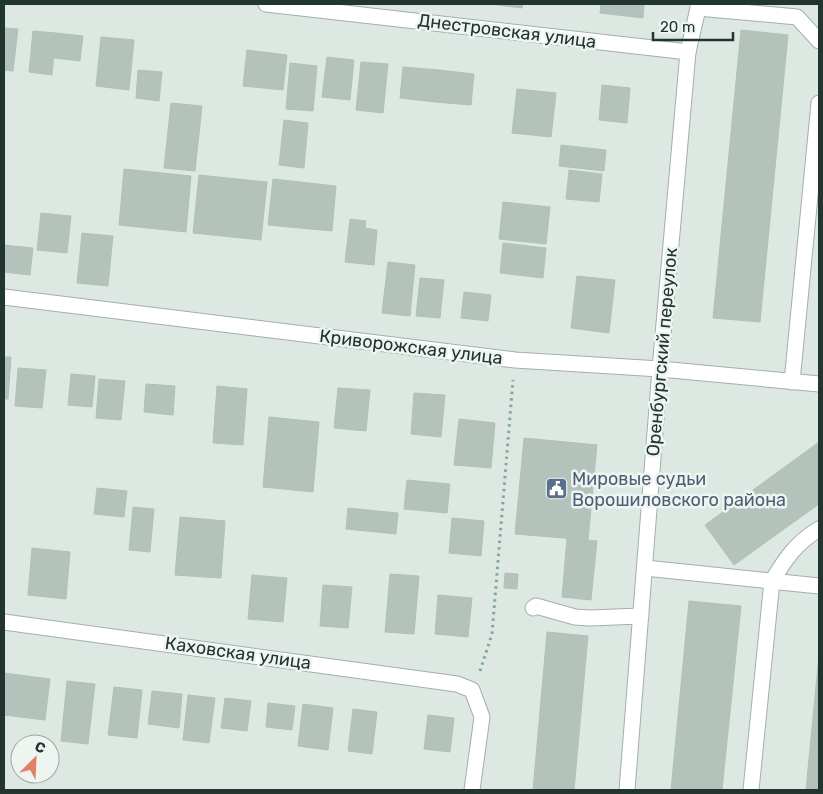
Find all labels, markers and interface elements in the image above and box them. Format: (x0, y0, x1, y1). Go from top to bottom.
street label: Днестровская улица (417, 9, 597, 53)
scale bar (653, 10, 733, 42)
text: 20 m (660, 18, 695, 36)
street label: Оренбургский переулок (642, 246, 682, 457)
street label: Криворожская улица (318, 325, 504, 369)
place label: Мировые судьи Ворошиловского района (572, 468, 786, 511)
public building icon: Мировые судьи Ворошиловского района (544, 477, 568, 501)
street label: Каховская улица (164, 632, 312, 674)
north arrow (10, 734, 60, 784)
text: С (32, 738, 48, 757)

